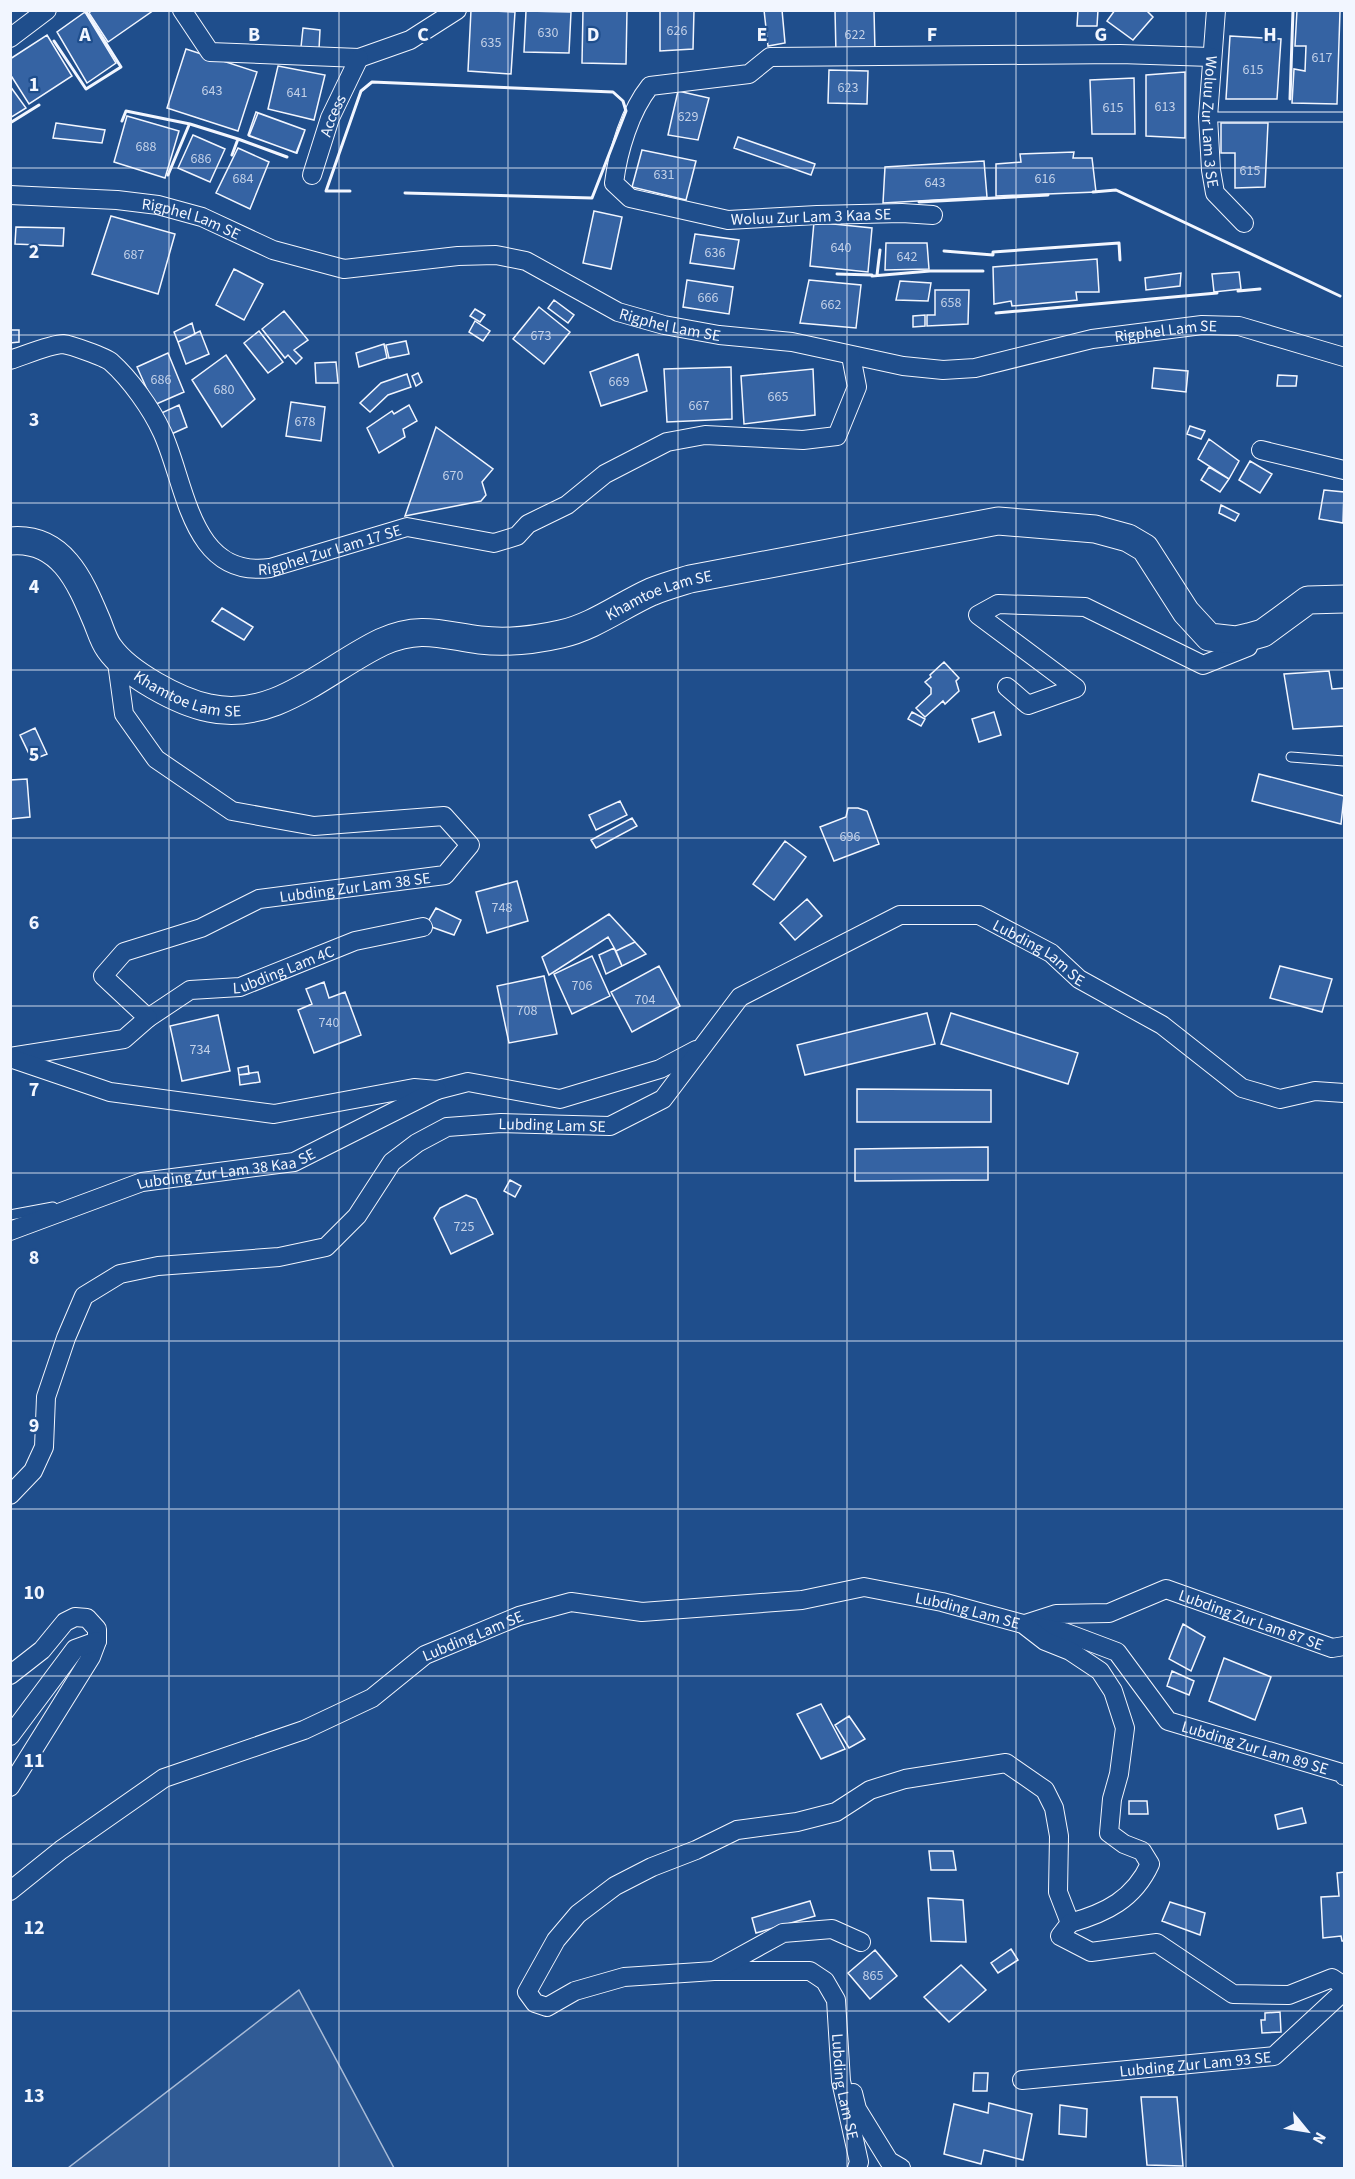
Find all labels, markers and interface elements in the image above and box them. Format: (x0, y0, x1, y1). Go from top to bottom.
text: A (78, 21, 91, 49)
text: B (248, 21, 260, 49)
text: C (417, 21, 429, 49)
text: D (587, 21, 599, 49)
house number: 626 (667, 21, 687, 41)
text: E (757, 21, 767, 49)
text: F (927, 21, 937, 49)
text: G (1095, 21, 1107, 49)
text: H (1263, 21, 1277, 49)
house number: 630 (538, 23, 558, 43)
house number: 622 (845, 25, 865, 45)
house number: 635 (481, 33, 501, 53)
house number: 617 (1312, 48, 1332, 68)
street label: Woluu Zur Lam 3 SE (1196, 55, 1224, 190)
house number: 615 (1243, 60, 1263, 80)
text: 1 (29, 71, 39, 99)
house number: 623 (838, 78, 858, 98)
house number: 643 (202, 81, 222, 101)
house number: 641 (287, 83, 307, 103)
street label: Access (315, 91, 352, 140)
house number: 613 (1155, 97, 1175, 117)
house number: 615 (1103, 98, 1123, 118)
house number: 629 (678, 107, 698, 127)
house number: 688 (136, 137, 156, 157)
house number: 686 (191, 149, 211, 169)
house number: 615 (1240, 161, 1260, 181)
house number: 631 (654, 165, 674, 185)
house number: 684 (233, 169, 253, 189)
house number: 616 (1035, 169, 1055, 189)
house number: 643 (925, 173, 945, 193)
street label: Rigphel Lam SE (141, 193, 244, 245)
street label: Woluu Zur Lam 3 Kaa SE (730, 203, 892, 231)
text: 2 (29, 238, 39, 266)
house number: 640 (831, 238, 851, 258)
house number: 636 (705, 243, 725, 263)
house number: 687 (124, 245, 144, 265)
house number: 642 (897, 247, 917, 267)
house number: 666 (698, 288, 718, 308)
house number: 658 (941, 293, 961, 313)
house number: 662 (821, 295, 841, 315)
street label: Rigphel Lam SE (617, 303, 722, 347)
street label: Rigphel Lam SE (1113, 315, 1217, 348)
house number: 673 (531, 326, 551, 346)
house number: 686 (151, 370, 171, 390)
house number: 669 (609, 372, 629, 392)
house number: 680 (214, 380, 234, 400)
house number: 665 (768, 387, 788, 407)
house number: 667 (689, 396, 709, 416)
text: 3 (29, 406, 39, 434)
house number: 678 (295, 412, 315, 432)
house number: 670 (443, 466, 463, 486)
street label: Rigphel Zur Lam 17 SE (257, 519, 404, 581)
street label: Khamtoe Lam SE (602, 565, 714, 626)
text: 4 (29, 573, 40, 601)
street label: Khamtoe Lam SE (129, 665, 242, 723)
text: 5 (29, 741, 39, 769)
house number: 696 (840, 827, 860, 847)
street label: Lubding Zur Lam 38 SE (278, 867, 432, 908)
house number: 748 (492, 898, 512, 918)
text: 6 (29, 909, 39, 937)
street label: Lubding Lam SE (989, 914, 1088, 992)
street label: Lubding Lam 4C (232, 941, 337, 999)
house number: 706 (572, 976, 592, 996)
house number: 704 (635, 990, 655, 1010)
house number: 708 (517, 1001, 537, 1021)
house number: 740 (319, 1013, 339, 1033)
house number: 734 (190, 1040, 210, 1060)
text: 7 (29, 1076, 39, 1104)
street label: Lubding Lam SE (498, 1113, 606, 1138)
street label: Lubding Zur Lam 38 Kaa SE (134, 1143, 319, 1195)
house number: 725 (454, 1217, 474, 1237)
text: 8 (29, 1244, 39, 1272)
text: 9 (29, 1412, 39, 1440)
text: 10 (23, 1579, 45, 1607)
street label: Lubding Zur Lam 87 SE (1176, 1584, 1326, 1656)
street label: Lubding Lam SE (913, 1587, 1022, 1635)
street label: Lubding Lam SE (419, 1605, 527, 1667)
street label: Lubding Zur Lam 89 SE (1179, 1716, 1331, 1780)
text: 11 (23, 1747, 45, 1775)
text: 12 (23, 1914, 45, 1942)
house number: 865 (863, 1966, 883, 1986)
street label: Lubding Lam SE (826, 2033, 864, 2142)
street label: Lubding Zur Lam 93 SE (1118, 2046, 1272, 2083)
text: 13 (23, 2082, 45, 2110)
north arrow (1277, 2101, 1337, 2161)
text: N (1307, 2128, 1331, 2148)

